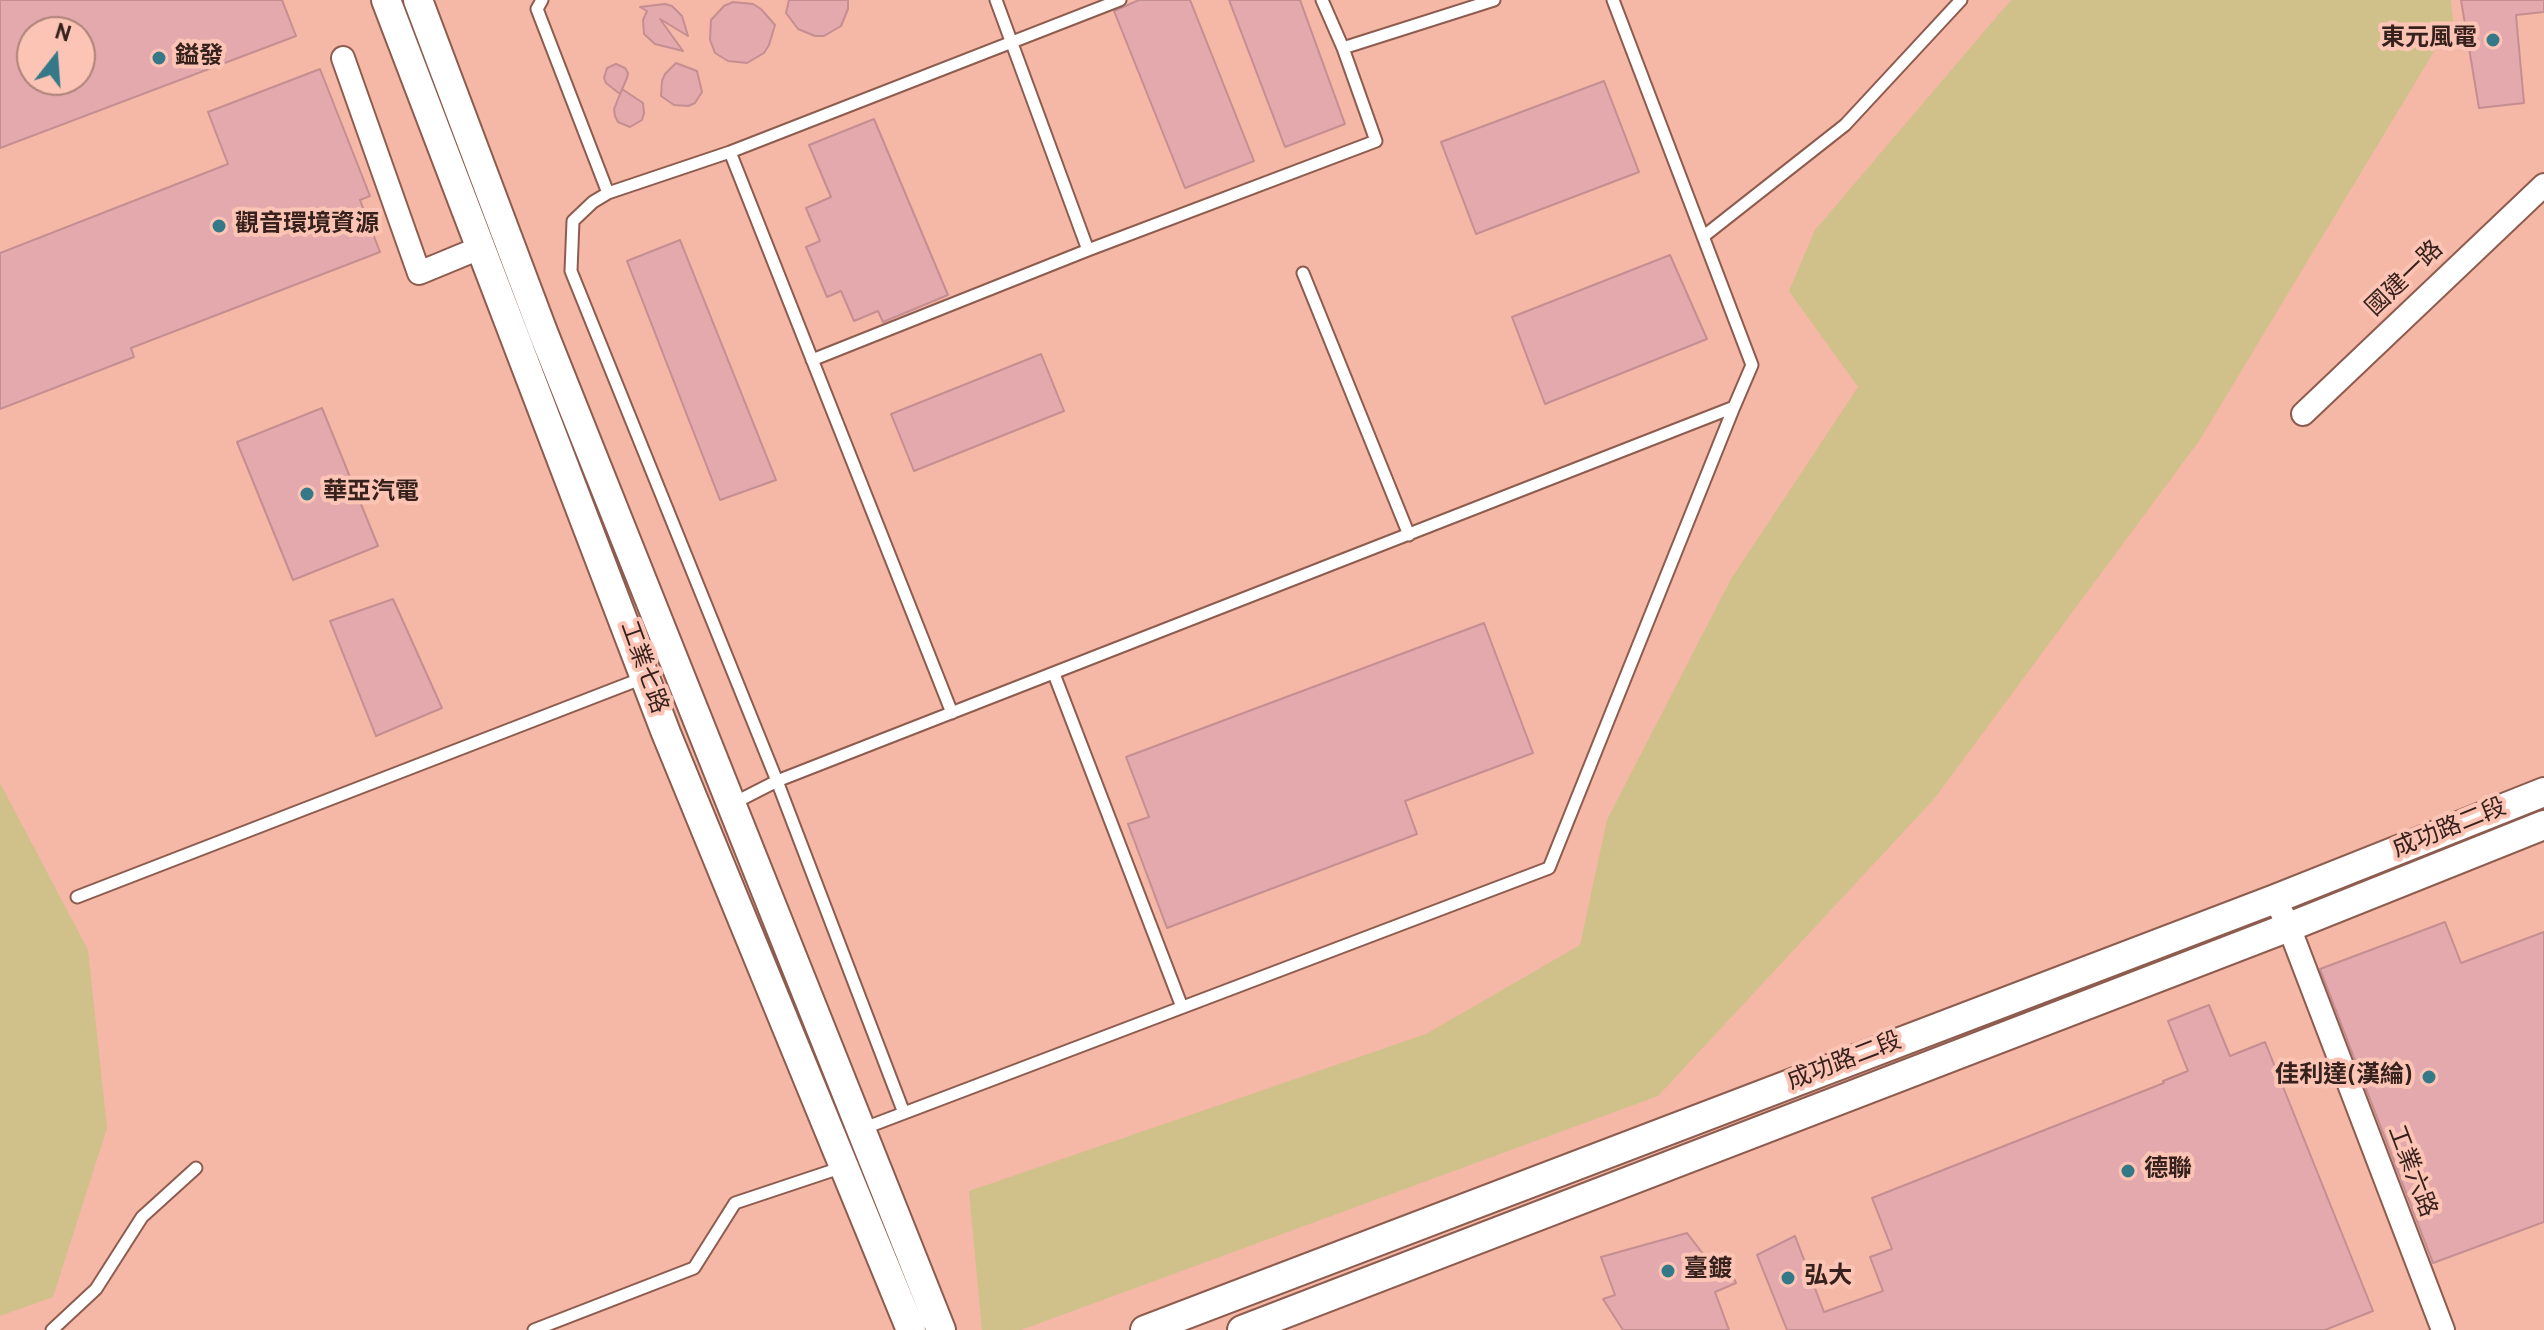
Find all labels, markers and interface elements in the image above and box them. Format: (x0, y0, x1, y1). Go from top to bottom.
north arrow (16, 16, 96, 96)
text: N (51, 19, 74, 50)
place label: 東元風電 (2381, 26, 2477, 54)
marker: 東元風電 (2484, 31, 2502, 49)
place label: 鎰發 (175, 44, 223, 72)
marker: 鎰發 (150, 49, 168, 67)
place label: 觀音環境資源 (235, 212, 379, 240)
marker: 觀音環境資源 (210, 217, 228, 235)
street label: 國建一路 (2361, 236, 2451, 324)
place label: 華亞汽電 (323, 480, 419, 508)
marker: 華亞汽電 (298, 485, 316, 503)
street label: 工業七路 (612, 618, 672, 718)
street label: 成功路二段 (2389, 794, 2511, 866)
street label: 成功路二段 (1784, 1028, 1906, 1098)
place label: 佳利達(漢綸) (2275, 1063, 2413, 1091)
marker: 佳利達(漢綸) (2420, 1068, 2438, 1086)
street label: 工業六路 (2379, 1122, 2441, 1222)
place label: 德聯 (2144, 1157, 2192, 1185)
marker: 德聯 (2119, 1162, 2137, 1180)
place label: 臺鍍 (1684, 1257, 1732, 1285)
marker: 臺鍍 (1659, 1262, 1677, 1280)
place label: 弘大 (1804, 1264, 1852, 1292)
marker: 弘大 (1779, 1269, 1797, 1287)

